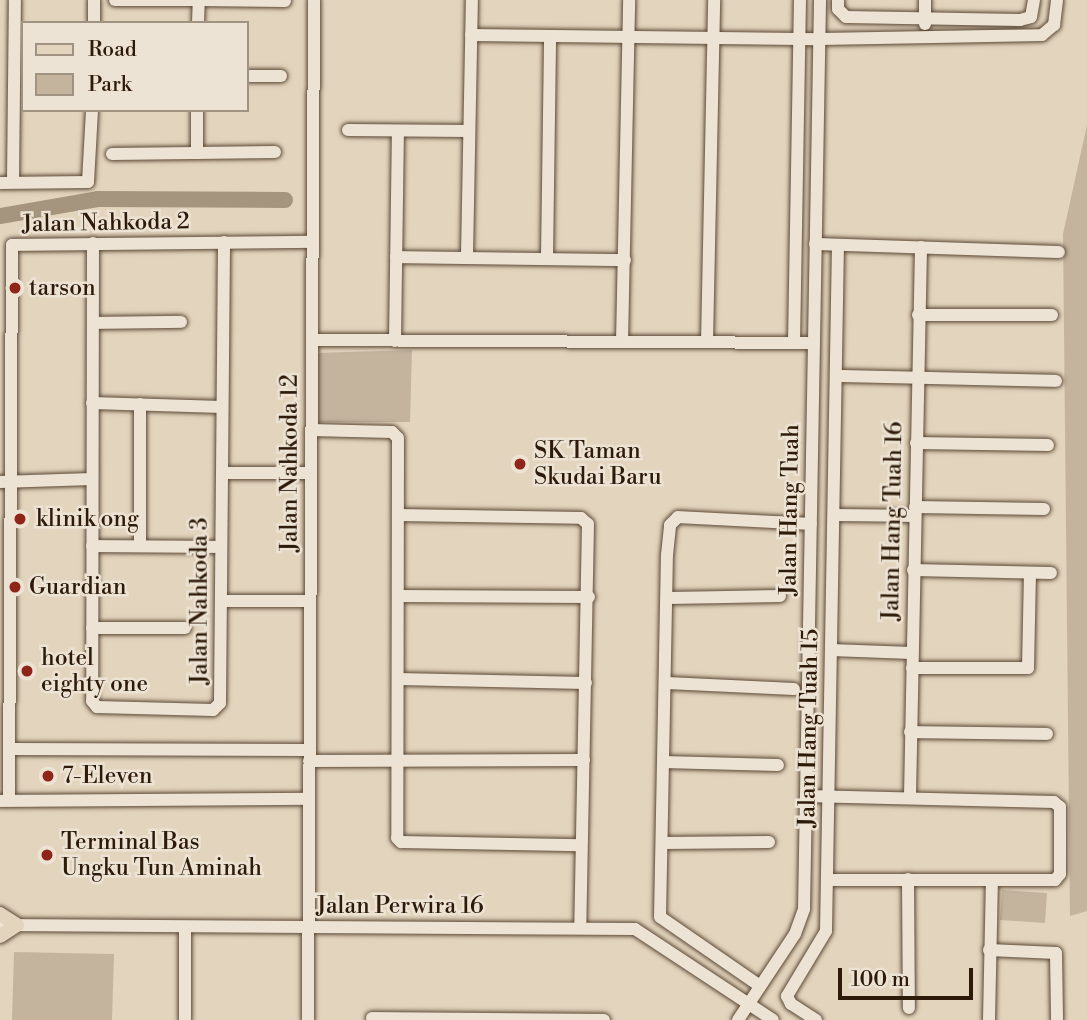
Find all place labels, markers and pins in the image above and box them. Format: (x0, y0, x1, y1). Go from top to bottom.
place label: tarson (29, 274, 96, 302)
marker: tarson (7, 280, 23, 296)
place label: SK Taman Skudai Baru (534, 437, 662, 491)
marker: SK Taman Skudai Baru (512, 456, 528, 472)
place label: klinik ong (36, 505, 139, 533)
marker: klinik ong (10, 509, 30, 529)
place label: Guardian (29, 573, 126, 601)
marker: Guardian (7, 579, 23, 595)
place label: hotel eighty one (41, 644, 148, 698)
marker: hotel eighty one (19, 663, 35, 679)
place label: 7-Eleven (62, 762, 153, 790)
marker: 7-Eleven (40, 768, 56, 784)
place label: Terminal Bas Ungku Tun Aminah (61, 828, 262, 882)
marker: Terminal Bas Ungku Tun Aminah (39, 847, 55, 863)

